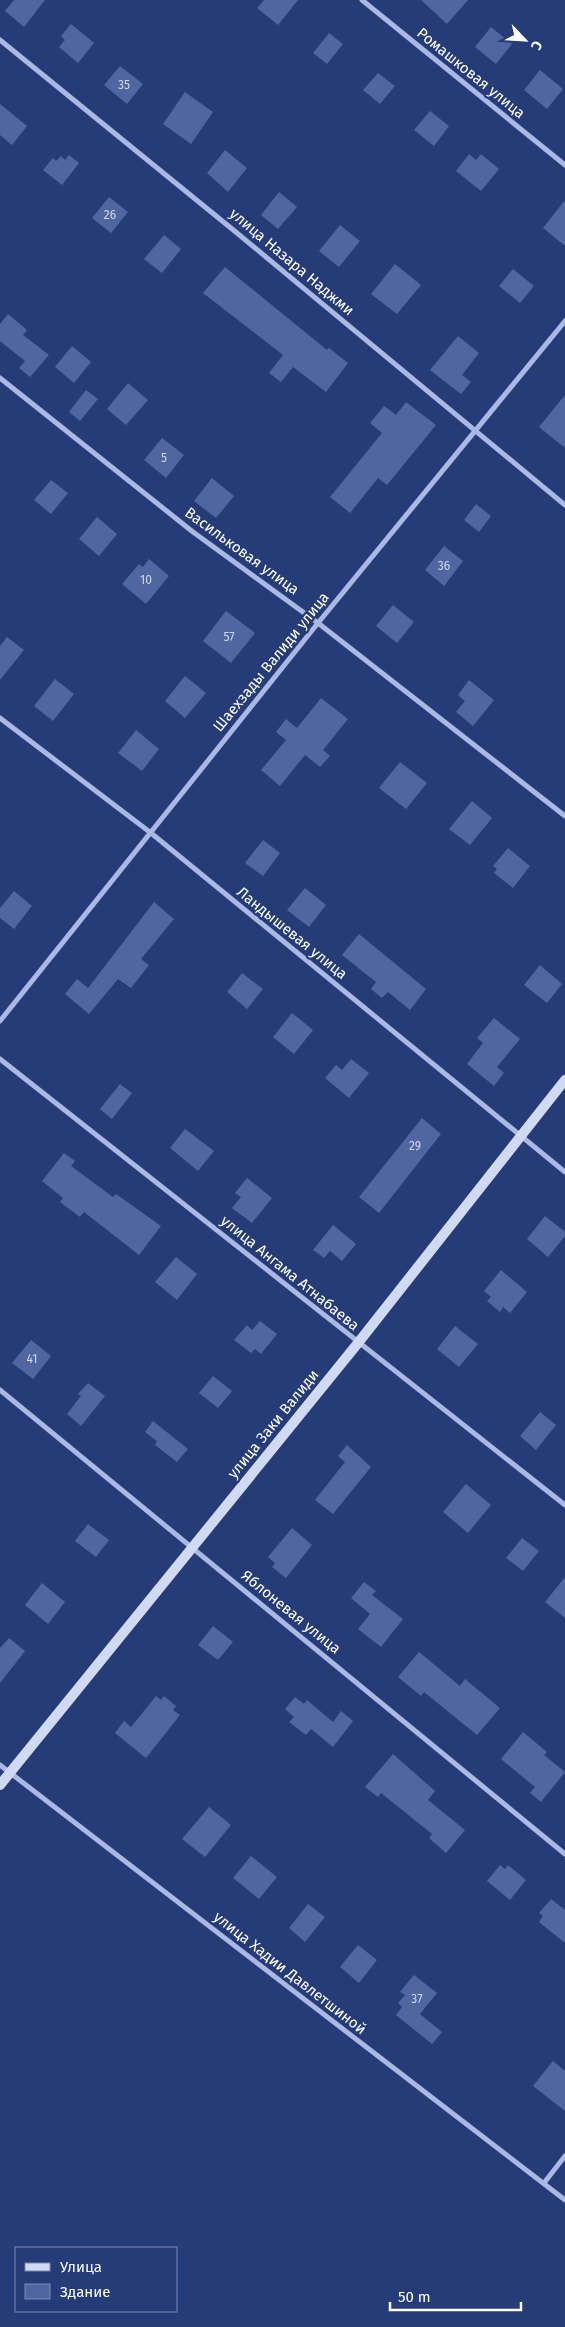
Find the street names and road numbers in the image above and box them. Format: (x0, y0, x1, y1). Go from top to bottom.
street label: Ромашковая улица (413, 24, 529, 122)
street label: улица Назара Наджми (226, 205, 358, 319)
street label: Васильковая улица (181, 504, 303, 598)
street label: Шаехзады Валиди улица (209, 589, 333, 735)
street label: Ландышевая улица (233, 883, 351, 983)
street label: улица Ангама Атнабаева (217, 1212, 363, 1334)
street label: улица Заки Валиди (224, 1366, 322, 1482)
street label: Яблоневая улица (238, 1566, 344, 1658)
street label: улица Хадии Давлетшиной (210, 1908, 370, 2038)

